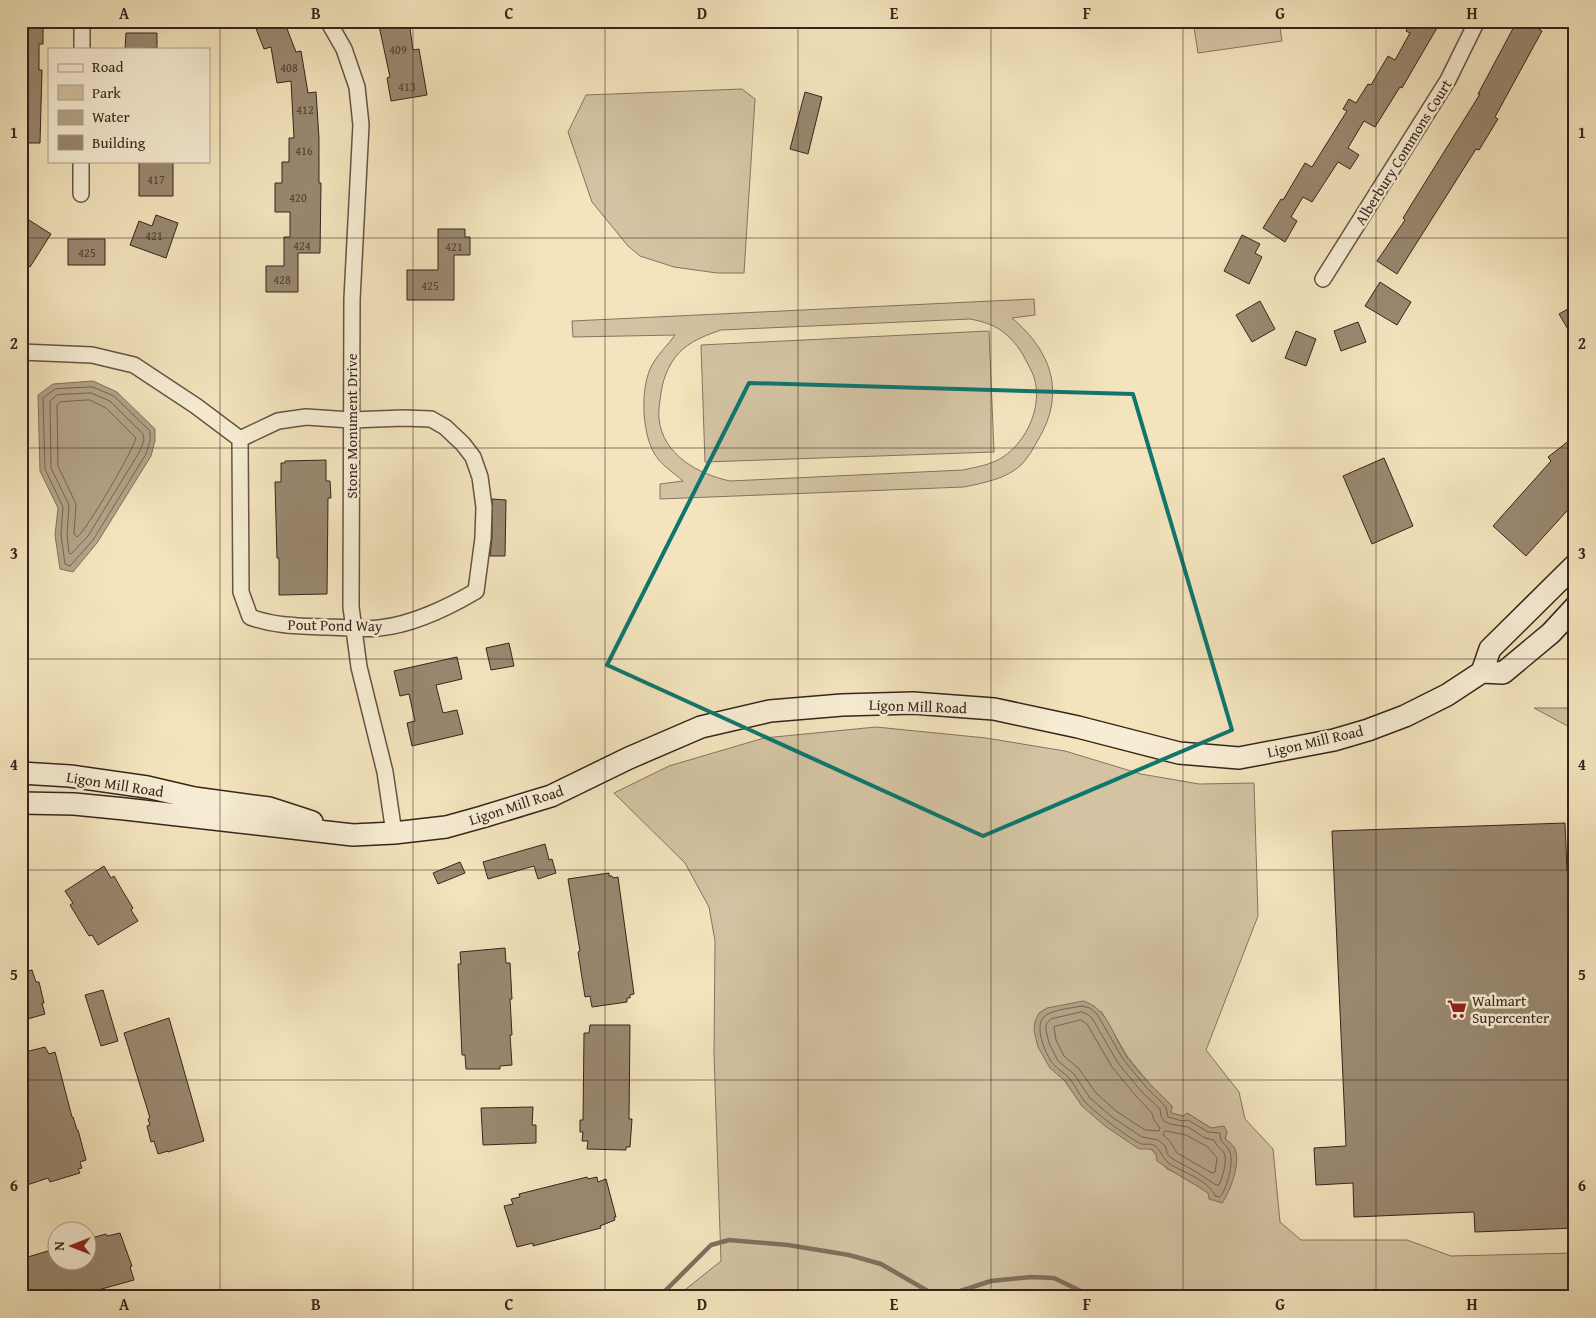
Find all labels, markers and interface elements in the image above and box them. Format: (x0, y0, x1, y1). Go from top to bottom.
text: A (119, 1, 130, 25)
text: B (311, 1, 321, 25)
text: C (504, 1, 514, 25)
text: D (697, 1, 707, 25)
text: E (890, 1, 899, 25)
text: F (1083, 1, 1091, 25)
text: G (1275, 1, 1285, 25)
text: H (1466, 1, 1478, 25)
house number: 409 (389, 41, 407, 58)
legend (48, 48, 210, 162)
text: Road (92, 56, 123, 77)
house number: 408 (280, 59, 298, 76)
street label: Alberbury Commons Court (1350, 75, 1457, 229)
house number: 413 (398, 78, 416, 95)
text: Park (92, 82, 121, 103)
house number: 412 (296, 101, 314, 118)
text: Water (92, 106, 130, 127)
text: 1 (10, 120, 18, 144)
text: 1 (1578, 120, 1586, 144)
text: Building (92, 132, 146, 153)
house number: 416 (295, 142, 313, 159)
house number: 417 (147, 171, 165, 188)
house number: 420 (289, 189, 307, 206)
house number: 421 (145, 227, 163, 244)
house number: 424 (293, 237, 311, 254)
house number: 421 (445, 238, 463, 255)
house number: 425 (78, 244, 96, 261)
house number: 428 (273, 271, 291, 288)
house number: 425 (421, 277, 439, 294)
text: 2 (10, 331, 18, 355)
text: 2 (1578, 331, 1586, 355)
street label: Stone Monument Drive (341, 353, 362, 499)
text: 3 (10, 541, 18, 565)
text: 3 (1578, 541, 1586, 565)
street label: Pout Pond Way (288, 614, 383, 636)
street label: Ligon Mill Road (869, 694, 967, 718)
street label: Ligon Mill Road (1265, 720, 1365, 762)
text: 4 (10, 752, 18, 776)
text: 4 (1578, 752, 1586, 776)
street label: Ligon Mill Road (65, 766, 165, 802)
street label: Ligon Mill Road (466, 780, 566, 830)
text: 5 (10, 962, 18, 986)
text: 5 (1578, 962, 1586, 986)
place label: Walmart Supercenter (1472, 990, 1549, 1028)
supermarket icon: Walmart Supercenter (1446, 998, 1468, 1020)
text: 6 (10, 1173, 18, 1197)
text: 6 (1578, 1173, 1586, 1197)
north arrow (48, 1220, 98, 1270)
text: N (49, 1241, 69, 1251)
text: A (119, 1292, 130, 1316)
text: B (311, 1292, 321, 1316)
text: C (504, 1292, 514, 1316)
text: D (697, 1292, 707, 1316)
text: E (890, 1292, 899, 1316)
text: F (1083, 1292, 1091, 1316)
text: G (1275, 1292, 1285, 1316)
text: H (1466, 1292, 1478, 1316)

